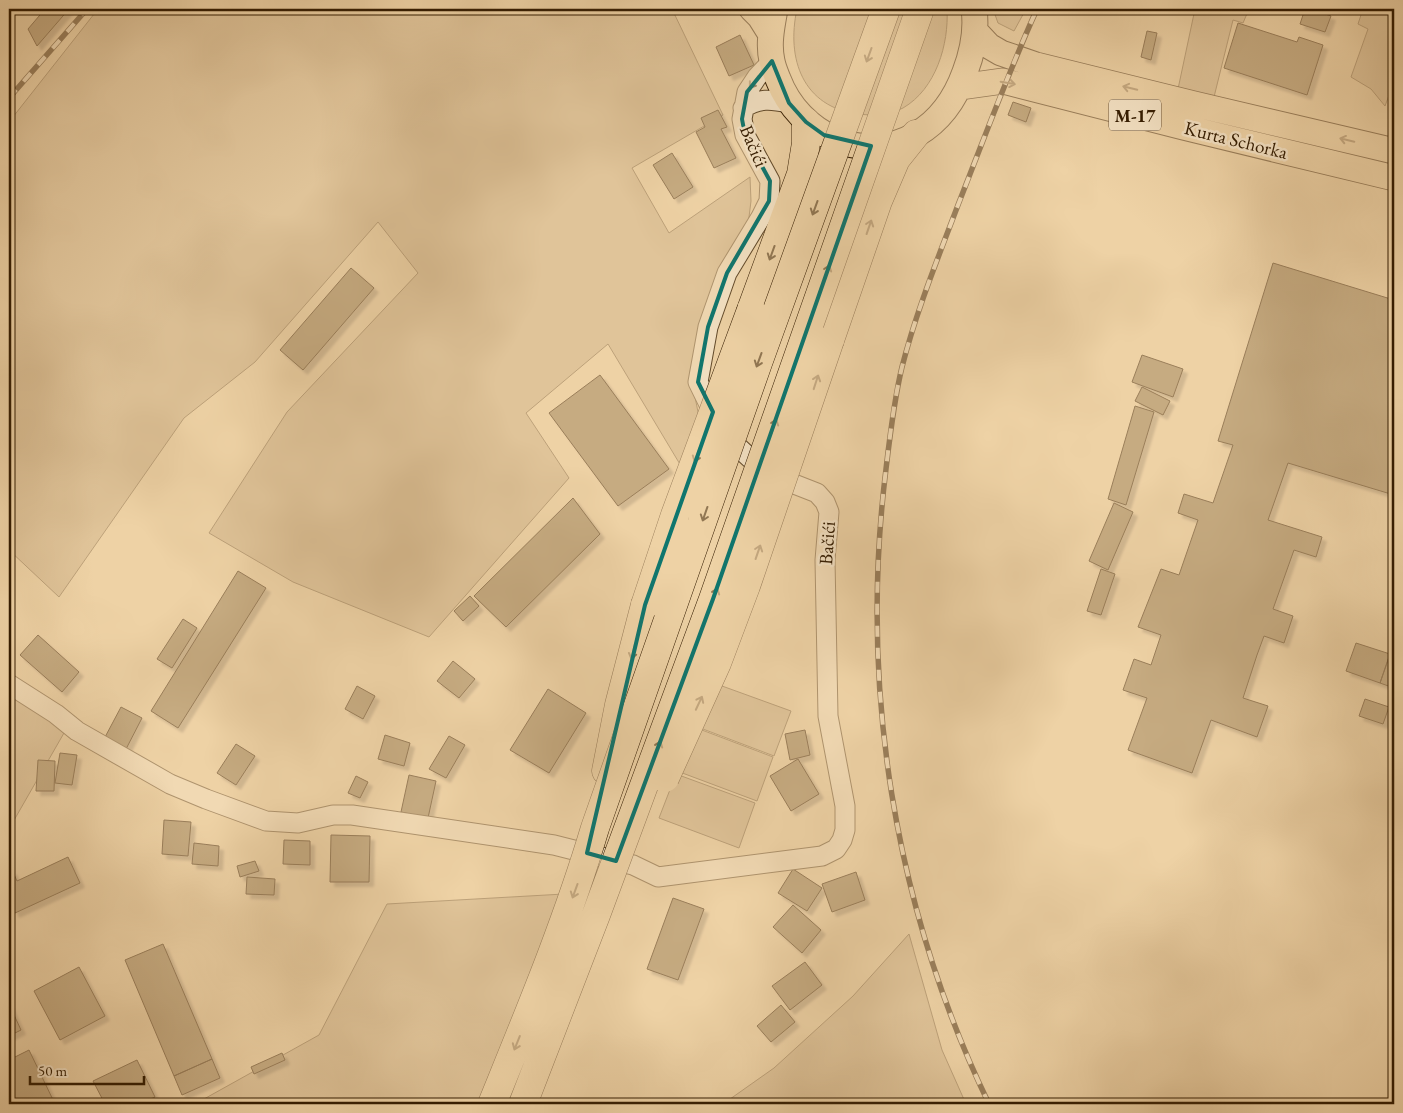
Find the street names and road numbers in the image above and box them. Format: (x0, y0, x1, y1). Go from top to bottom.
road number: M-17 (1109, 100, 1161, 130)
street label: Kurta Schorka (1182, 115, 1290, 165)
street label: Bačići (734, 121, 774, 171)
street label: Bačići (813, 520, 841, 566)

